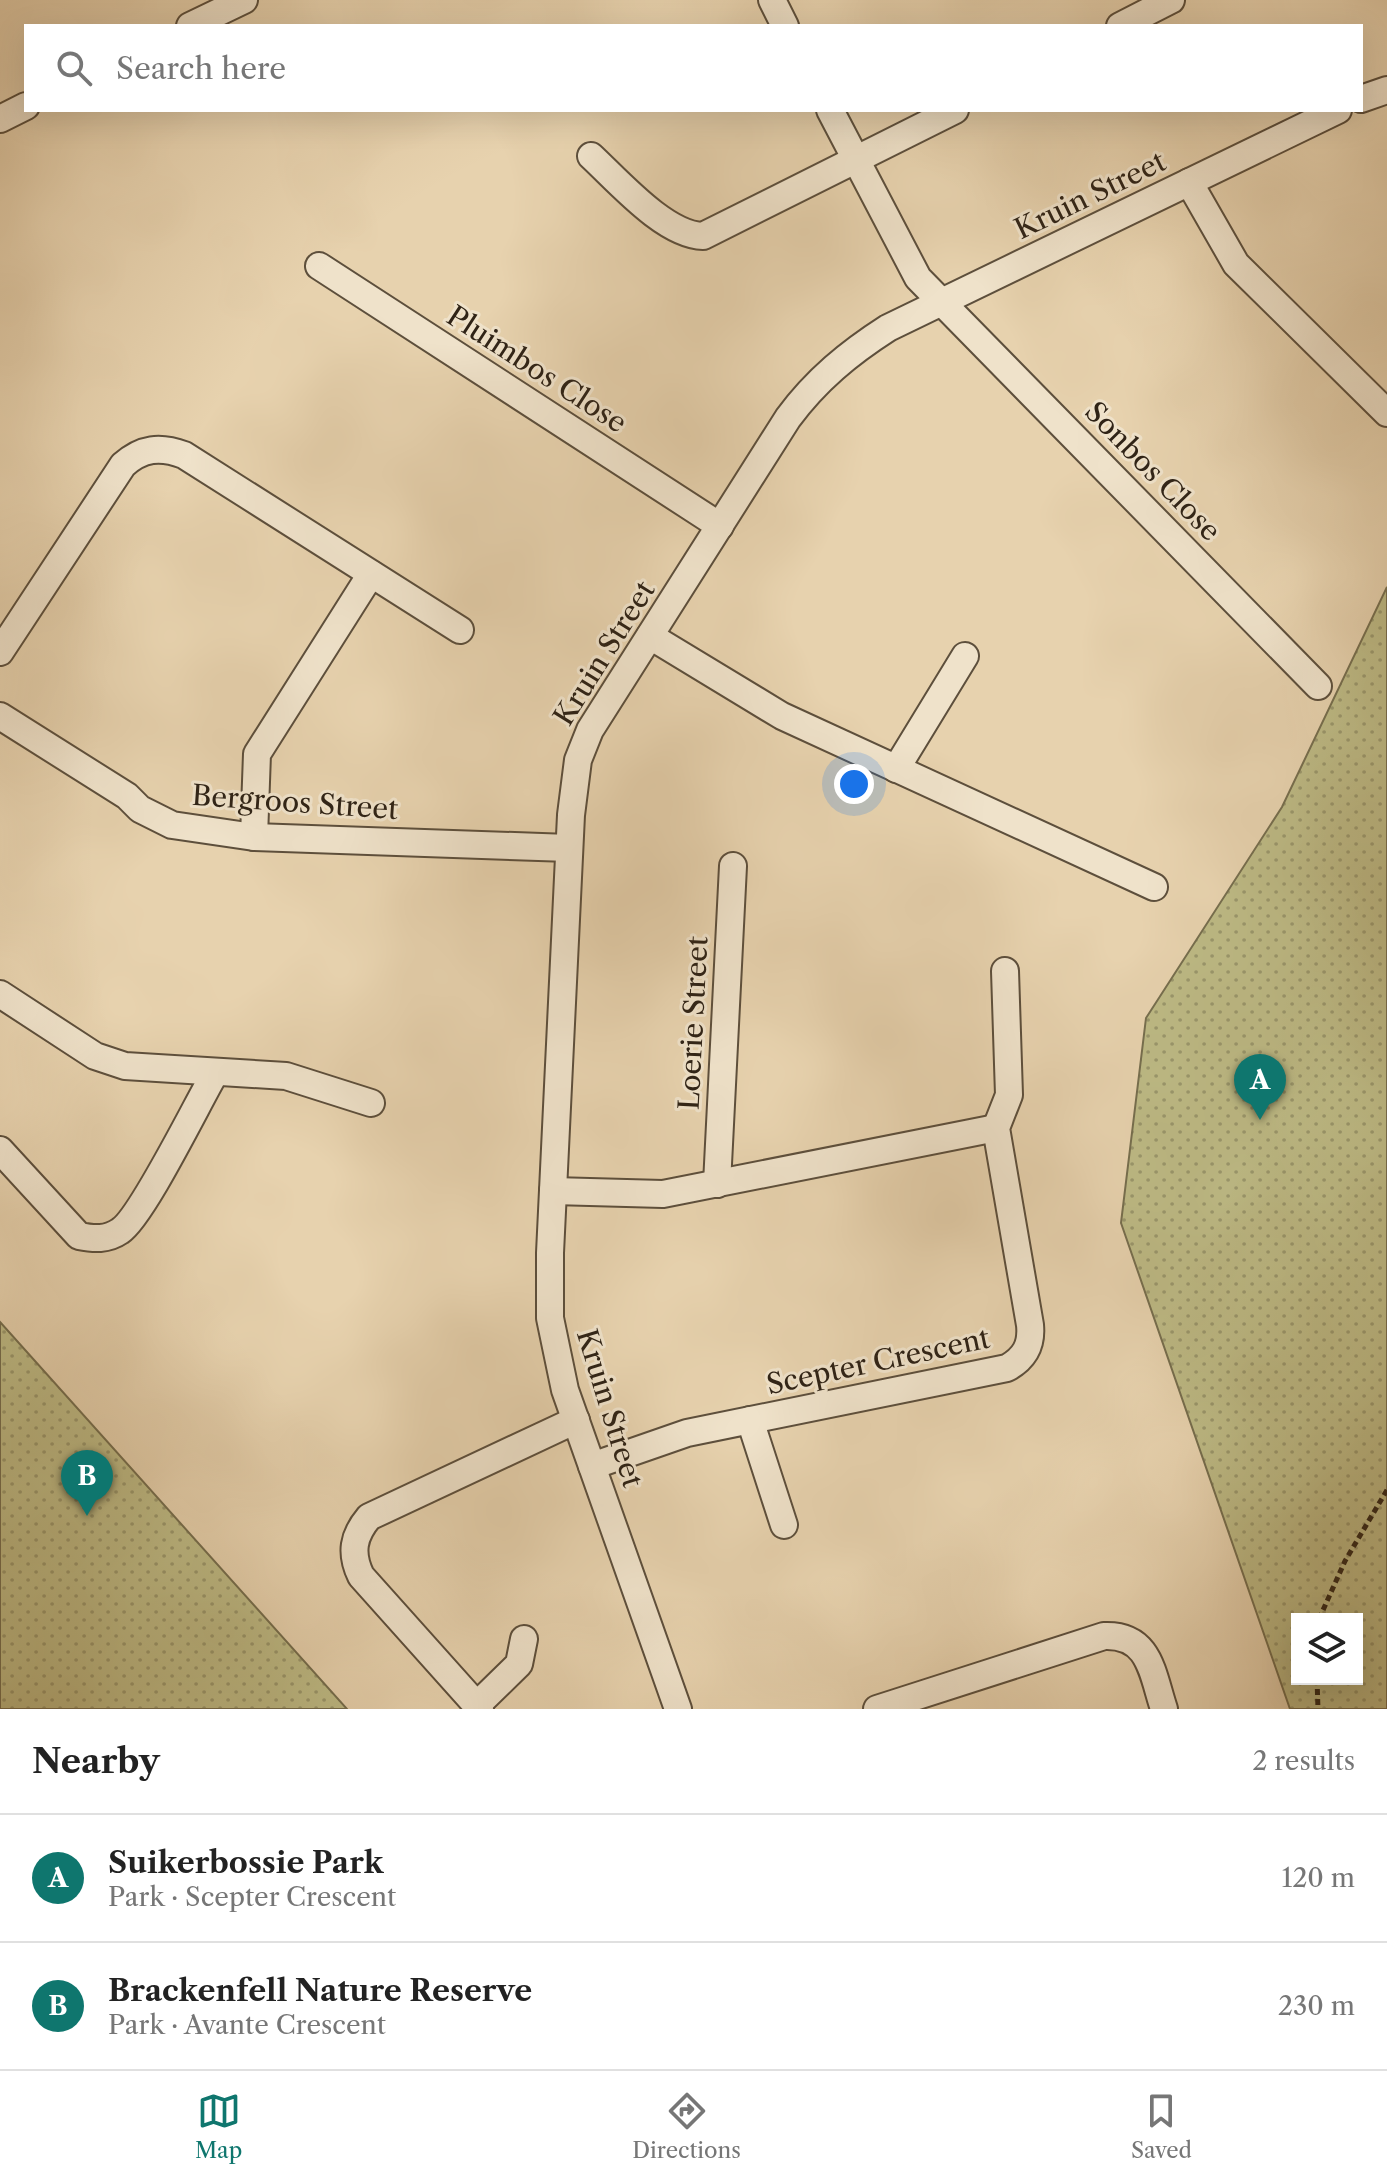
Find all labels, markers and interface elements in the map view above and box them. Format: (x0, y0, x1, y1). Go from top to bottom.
search box (24, 24, 1363, 112)
icon: search (52, 46, 96, 90)
text: Search here (116, 50, 286, 87)
street label: Kruin Street (1009, 144, 1171, 246)
street label: Pluimbos Close (441, 298, 633, 440)
street label: Sonbos Close (1078, 394, 1228, 548)
street label: Kruin Street (546, 574, 662, 731)
your location (834, 764, 874, 804)
street label: Bergroos Street (191, 778, 399, 826)
street label: Loerie Street (671, 935, 715, 1111)
pin: A (1234, 1054, 1286, 1120)
street label: Scepter Crescent (763, 1321, 993, 1401)
street label: Kruin Street (570, 1325, 650, 1491)
pin: B (61, 1450, 113, 1516)
map controls (1291, 1613, 1363, 1685)
button: layers (1291, 1613, 1363, 1685)
text: Nearby (32, 1740, 160, 1782)
text: 2 results (1252, 1745, 1355, 1777)
text: Suikerbossie Park (108, 1844, 384, 1881)
text: A (48, 1862, 68, 1894)
text: 120 m (1281, 1862, 1355, 1894)
text: Park · Scepter Crescent (108, 1881, 396, 1913)
text: Brackenfell Nature Reserve (108, 1972, 532, 2009)
text: B (48, 1990, 68, 2022)
text: 230 m (1278, 1990, 1355, 2022)
text: Park · Avante Crescent (108, 2009, 386, 2041)
tab: Map (195, 2089, 242, 2164)
tab: Directions (632, 2089, 741, 2164)
tab: Saved (1131, 2089, 1192, 2164)

